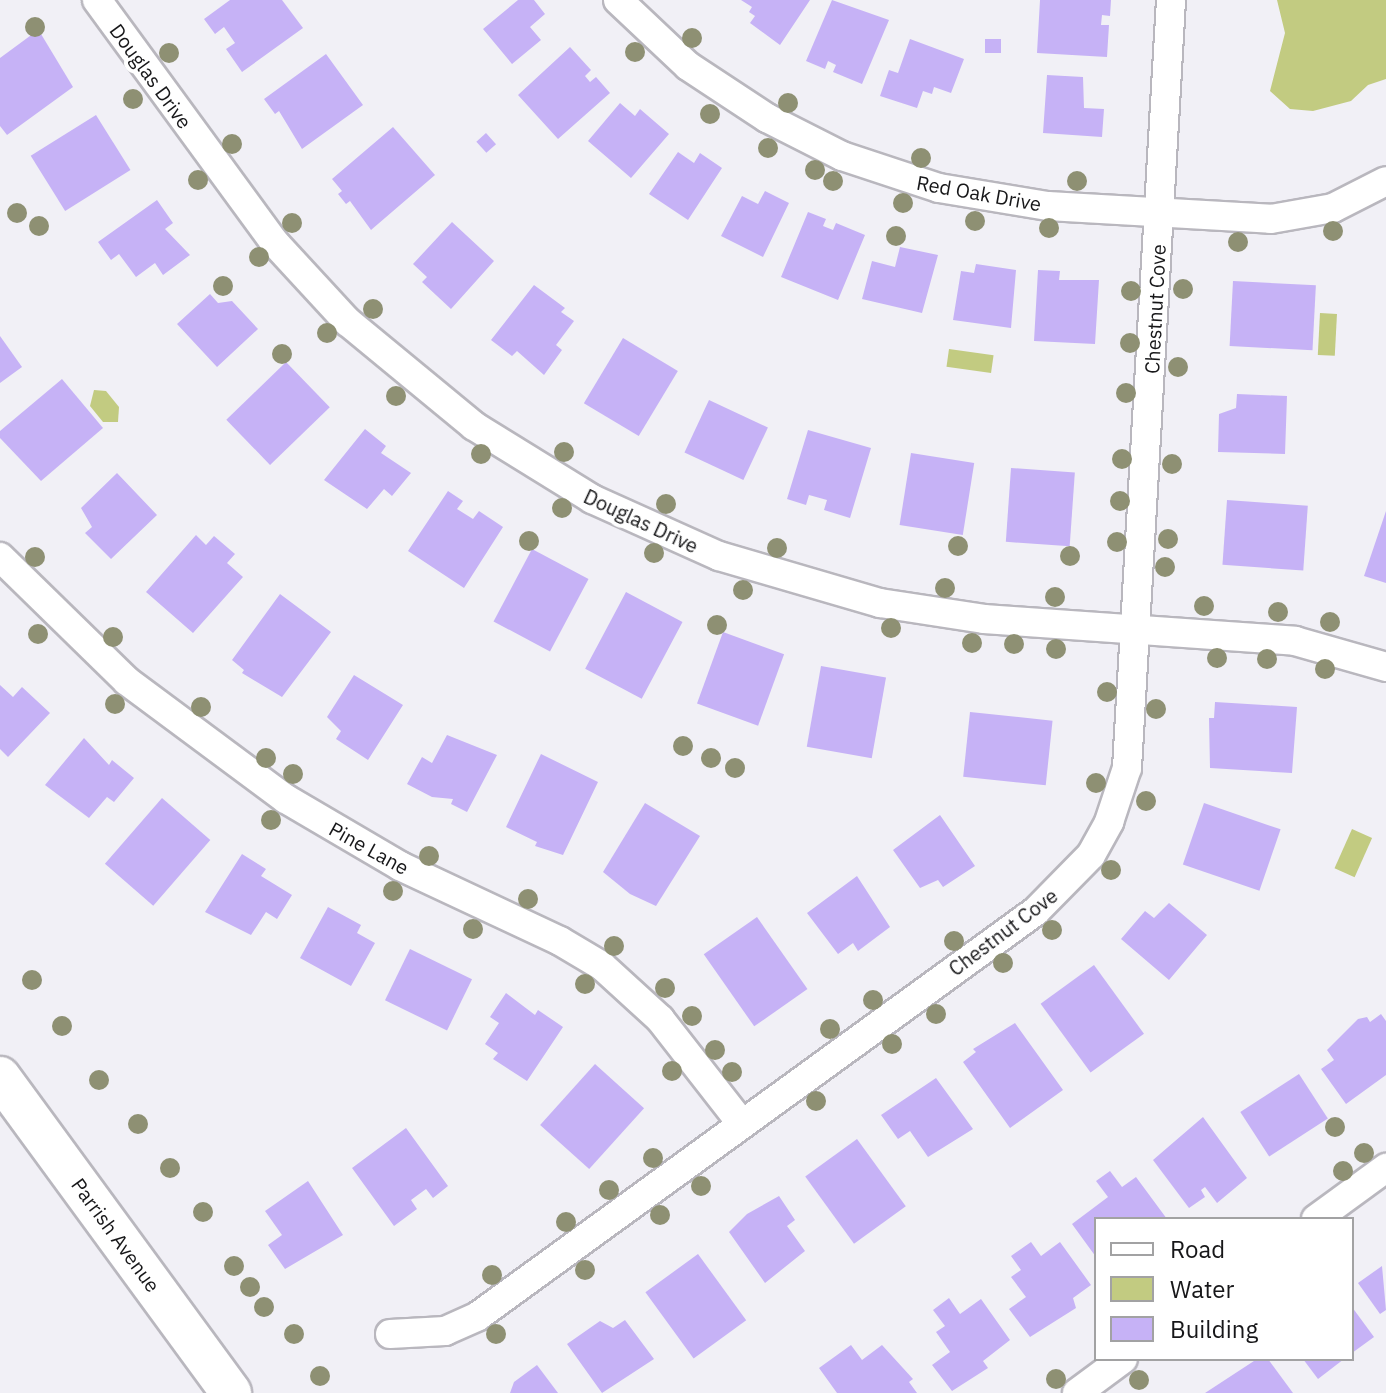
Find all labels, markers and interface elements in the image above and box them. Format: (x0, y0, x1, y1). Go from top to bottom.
street label: Douglas Drive (105, 19, 197, 133)
street label: Red Oak Drive (915, 170, 1043, 216)
street label: Chestnut Cove (1140, 243, 1170, 375)
street label: Douglas Drive (580, 484, 702, 558)
street label: Pine Lane (325, 816, 413, 880)
street label: Chestnut Cove (944, 883, 1062, 981)
street label: Parrish Avenue (67, 1173, 165, 1297)
legend (1094, 1217, 1354, 1361)
text: Road (1170, 1233, 1225, 1265)
text: Water (1170, 1273, 1234, 1305)
text: Building (1170, 1313, 1258, 1345)

